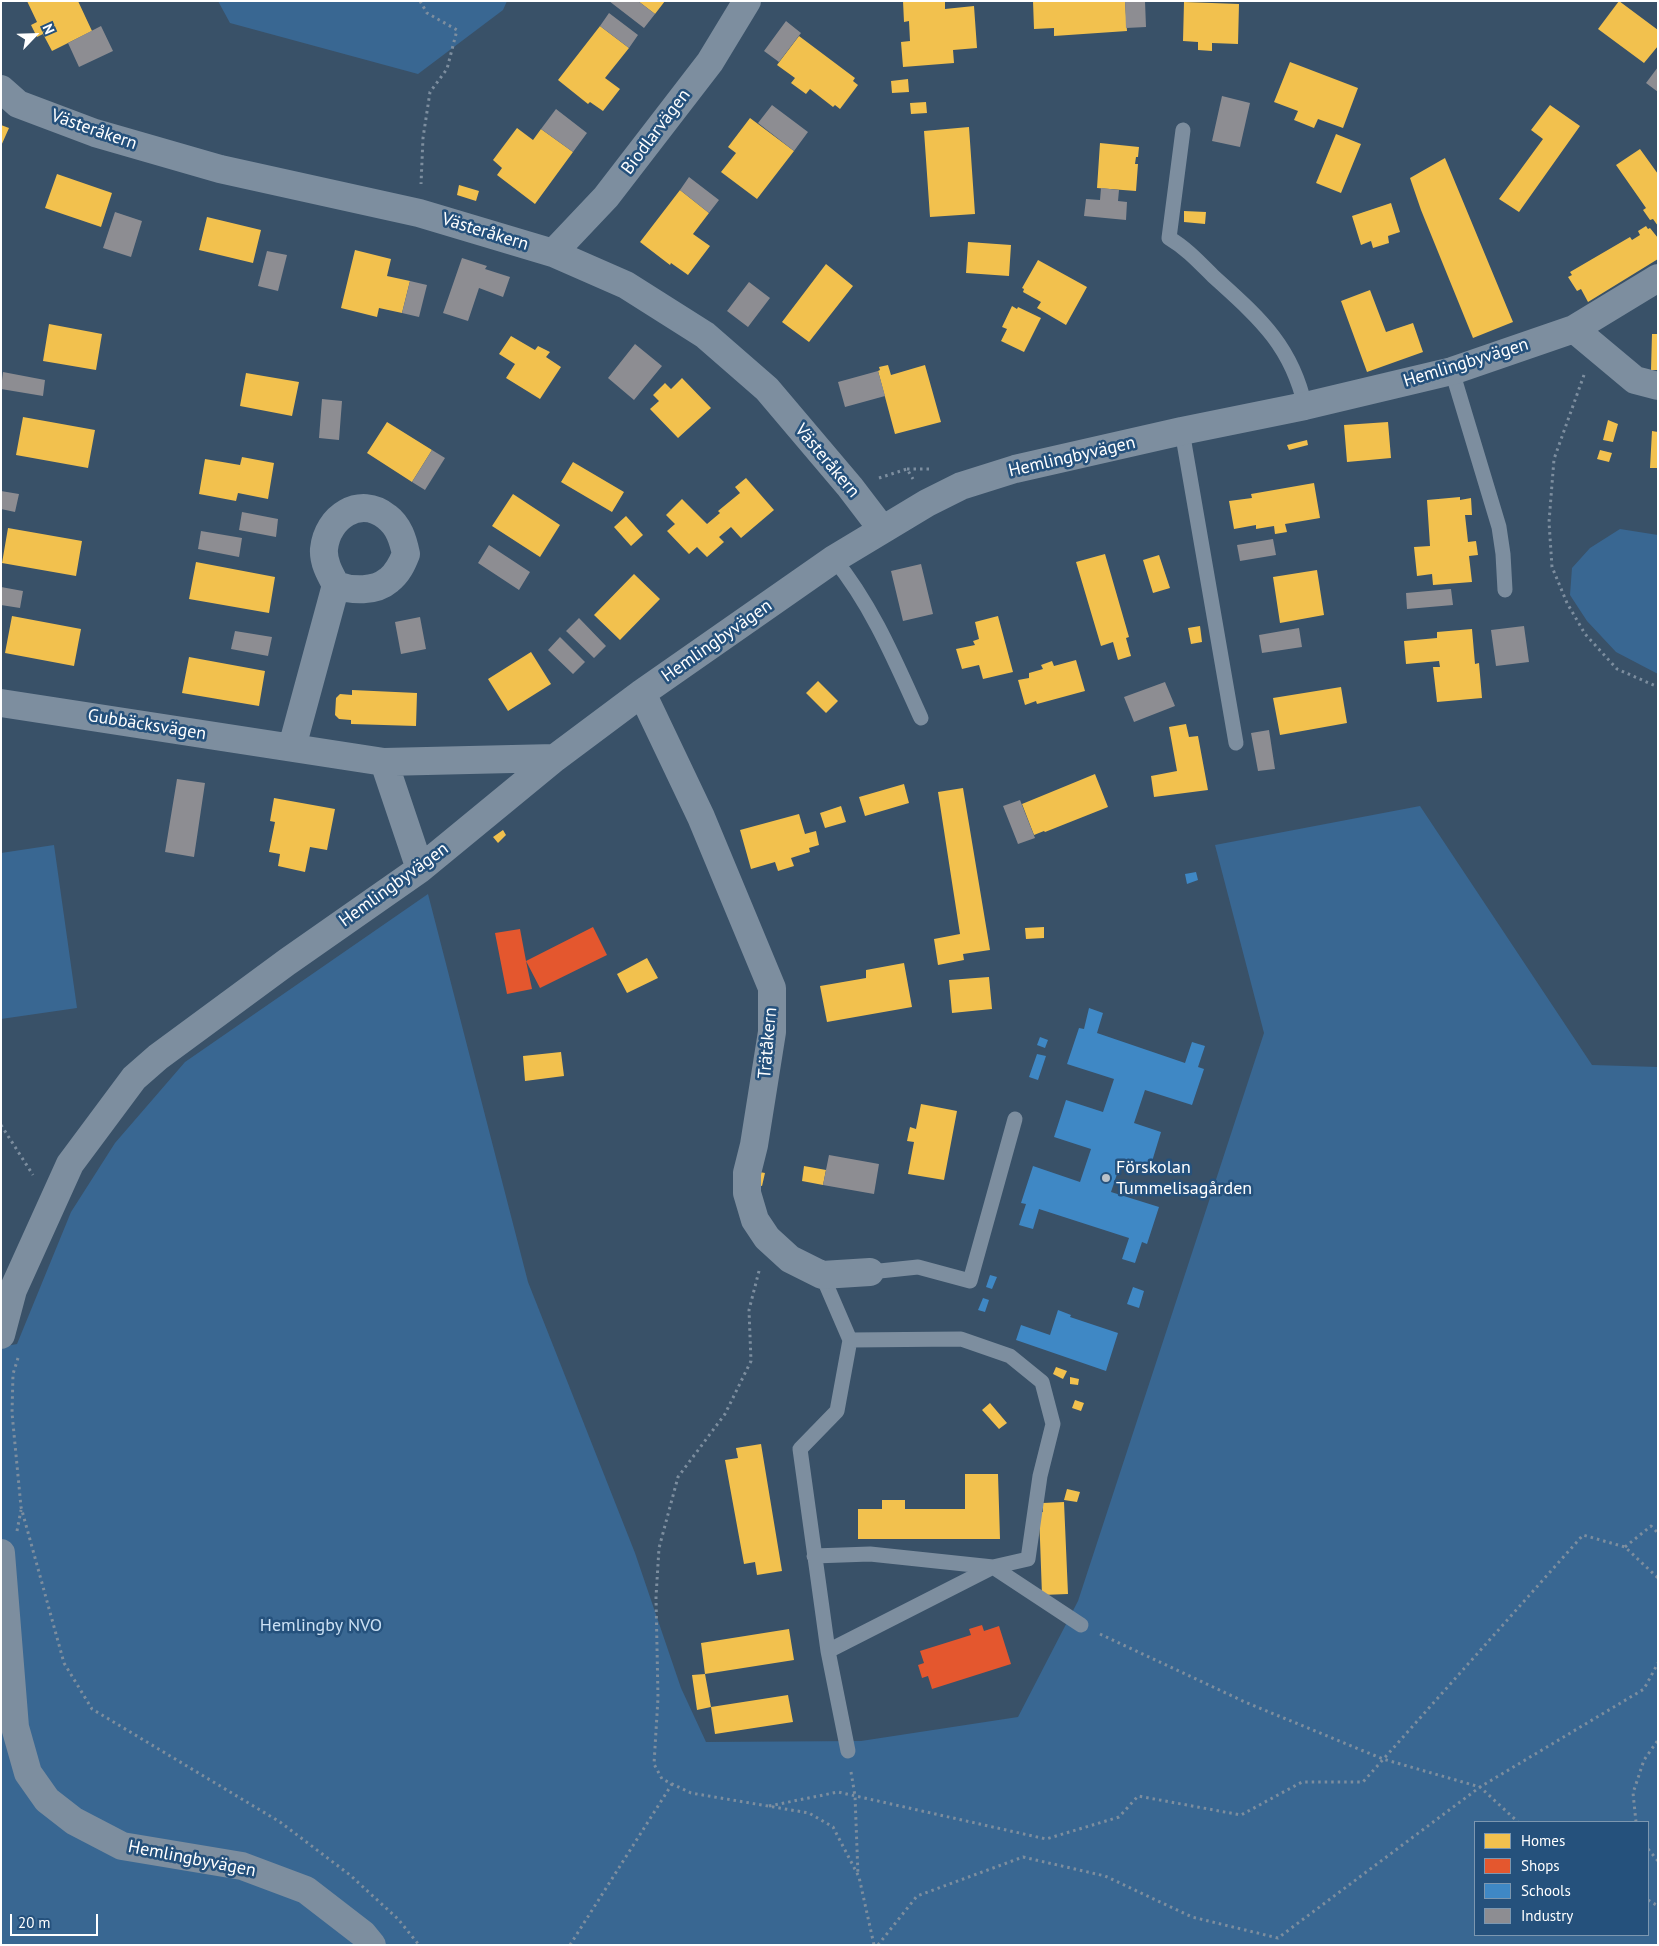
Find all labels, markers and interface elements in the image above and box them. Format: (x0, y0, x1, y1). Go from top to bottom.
north arrow (10, 10, 60, 60)
text: N (39, 21, 59, 37)
street label: Biodlarvägen (617, 85, 695, 179)
street label: Västeråkern (48, 105, 140, 155)
street label: Västeråkern (439, 209, 531, 255)
street label: Hemlingbyvägen (1401, 334, 1531, 392)
street label: Västeråkern (790, 420, 864, 502)
street label: Hemlingbyvägen (1006, 432, 1138, 482)
street label: Hemlingbyvägen (658, 595, 776, 687)
street label: Gubbäcksvägen (86, 705, 208, 745)
street label: Hemlingbyvägen (335, 838, 453, 932)
street label: Trätåkern (754, 1006, 782, 1080)
place label: Förskolan Tummelisagården (1116, 1157, 1252, 1200)
marker: Förskolan Tummelisagården (1100, 1172, 1112, 1184)
park label: Hemlingby NVO (260, 1615, 382, 1637)
legend (1474, 1821, 1649, 1936)
text: Homes (1521, 1831, 1565, 1850)
street label: Hemlingbyvägen (126, 1836, 258, 1882)
text: Shops (1521, 1856, 1560, 1875)
text: Schools (1521, 1881, 1571, 1900)
scale bar (12, 1904, 100, 1936)
text: Industry (1521, 1906, 1573, 1925)
text: 20 m (18, 1913, 51, 1932)

